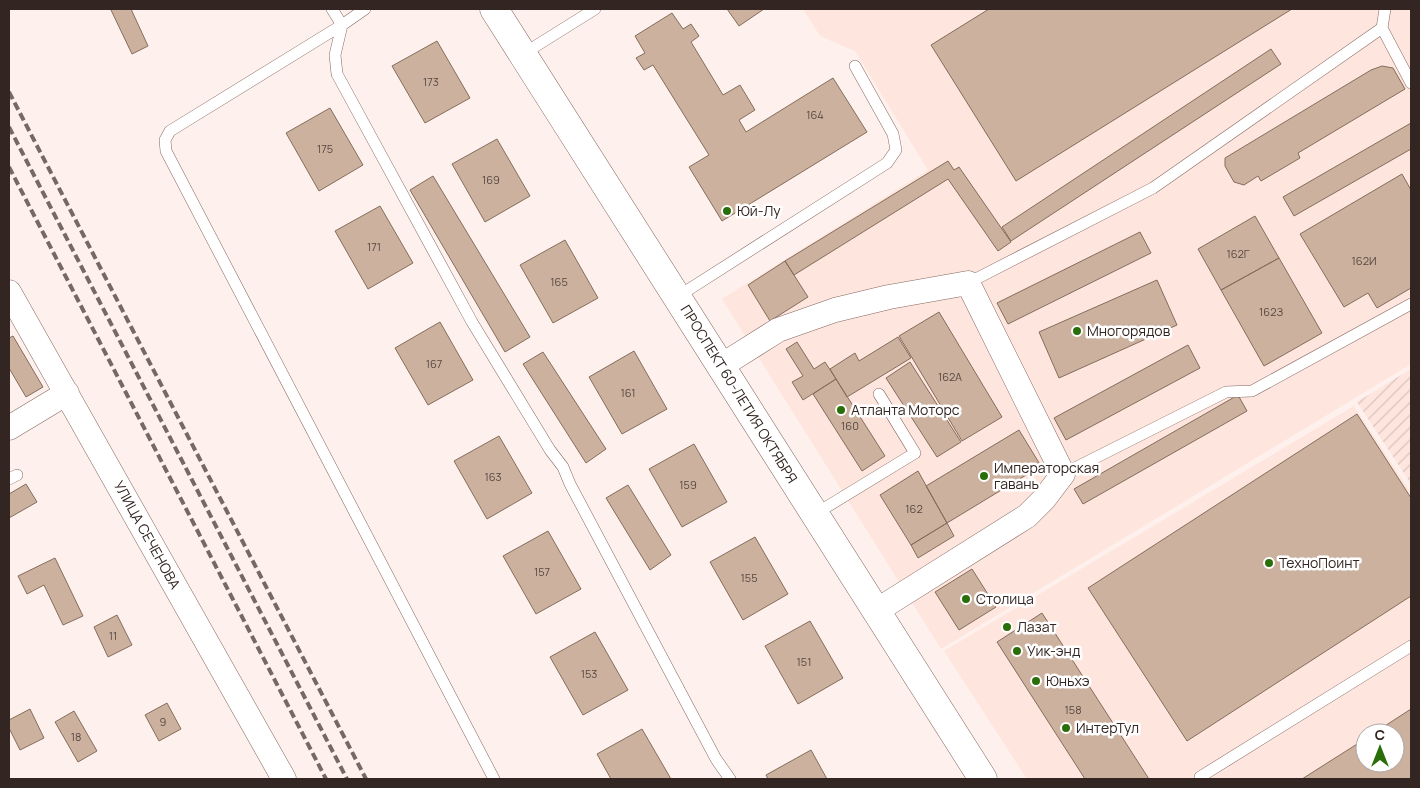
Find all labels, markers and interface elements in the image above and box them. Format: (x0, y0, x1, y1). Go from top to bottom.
house number: 173 (423, 74, 439, 89)
house number: 164 (806, 107, 824, 122)
house number: 175 (317, 141, 333, 156)
house number: 169 (482, 172, 500, 187)
place label: Юй-Лу (737, 201, 781, 220)
marker: Юй-Лу (721, 205, 733, 217)
house number: 171 (367, 239, 381, 254)
house number: 162Г (1226, 246, 1250, 261)
house number: 162И (1352, 253, 1376, 268)
house number: 165 (550, 274, 568, 289)
street label: ПРОСПЕКТ 60-ЛЕТИЯ ОКТЯБРЯ (677, 301, 802, 486)
house number: 162З (1259, 304, 1283, 319)
place label: Многорядов (1087, 321, 1171, 340)
marker: Многорядов (1071, 325, 1083, 337)
house number: 167 (426, 356, 442, 371)
house number: 162А (938, 369, 962, 384)
house number: 161 (620, 385, 636, 400)
place label: Атланта Моторс (851, 400, 960, 419)
marker: Атланта Моторс (835, 404, 847, 416)
house number: 160 (841, 418, 859, 433)
place label: Императорская гавань (994, 458, 1099, 493)
house number: 163 (484, 469, 502, 484)
marker: Императорская гавань (978, 470, 990, 482)
street label: УЛИЦА СЕЧЕНОВА (110, 477, 185, 592)
house number: 159 (679, 477, 697, 492)
house number: 162 (905, 501, 923, 516)
place label: ТехноПоинт (1279, 553, 1360, 572)
marker: ТехноПоинт (1263, 557, 1275, 569)
house number: 157 (534, 564, 550, 579)
house number: 155 (741, 570, 758, 585)
place label: Столица (976, 589, 1034, 608)
marker: Столица (960, 593, 972, 605)
place label: Лазат (1017, 617, 1057, 636)
marker: Лазат (1001, 621, 1013, 633)
house number: 11 (109, 628, 117, 643)
place label: Уик-энд (1027, 641, 1080, 660)
marker: Уик-энд (1011, 645, 1023, 657)
house number: 151 (797, 654, 811, 669)
house number: 153 (581, 666, 597, 681)
place label: Юньхэ (1046, 671, 1090, 690)
marker: Юньхэ (1030, 675, 1042, 687)
house number: 158 (1064, 702, 1082, 717)
house number: 9 (160, 714, 167, 729)
place label: ИнтерТул (1076, 718, 1139, 737)
marker: ИнтерТул (1060, 722, 1072, 734)
north arrow (1355, 723, 1405, 773)
text: С (1375, 725, 1385, 744)
house number: 18 (71, 729, 81, 744)

